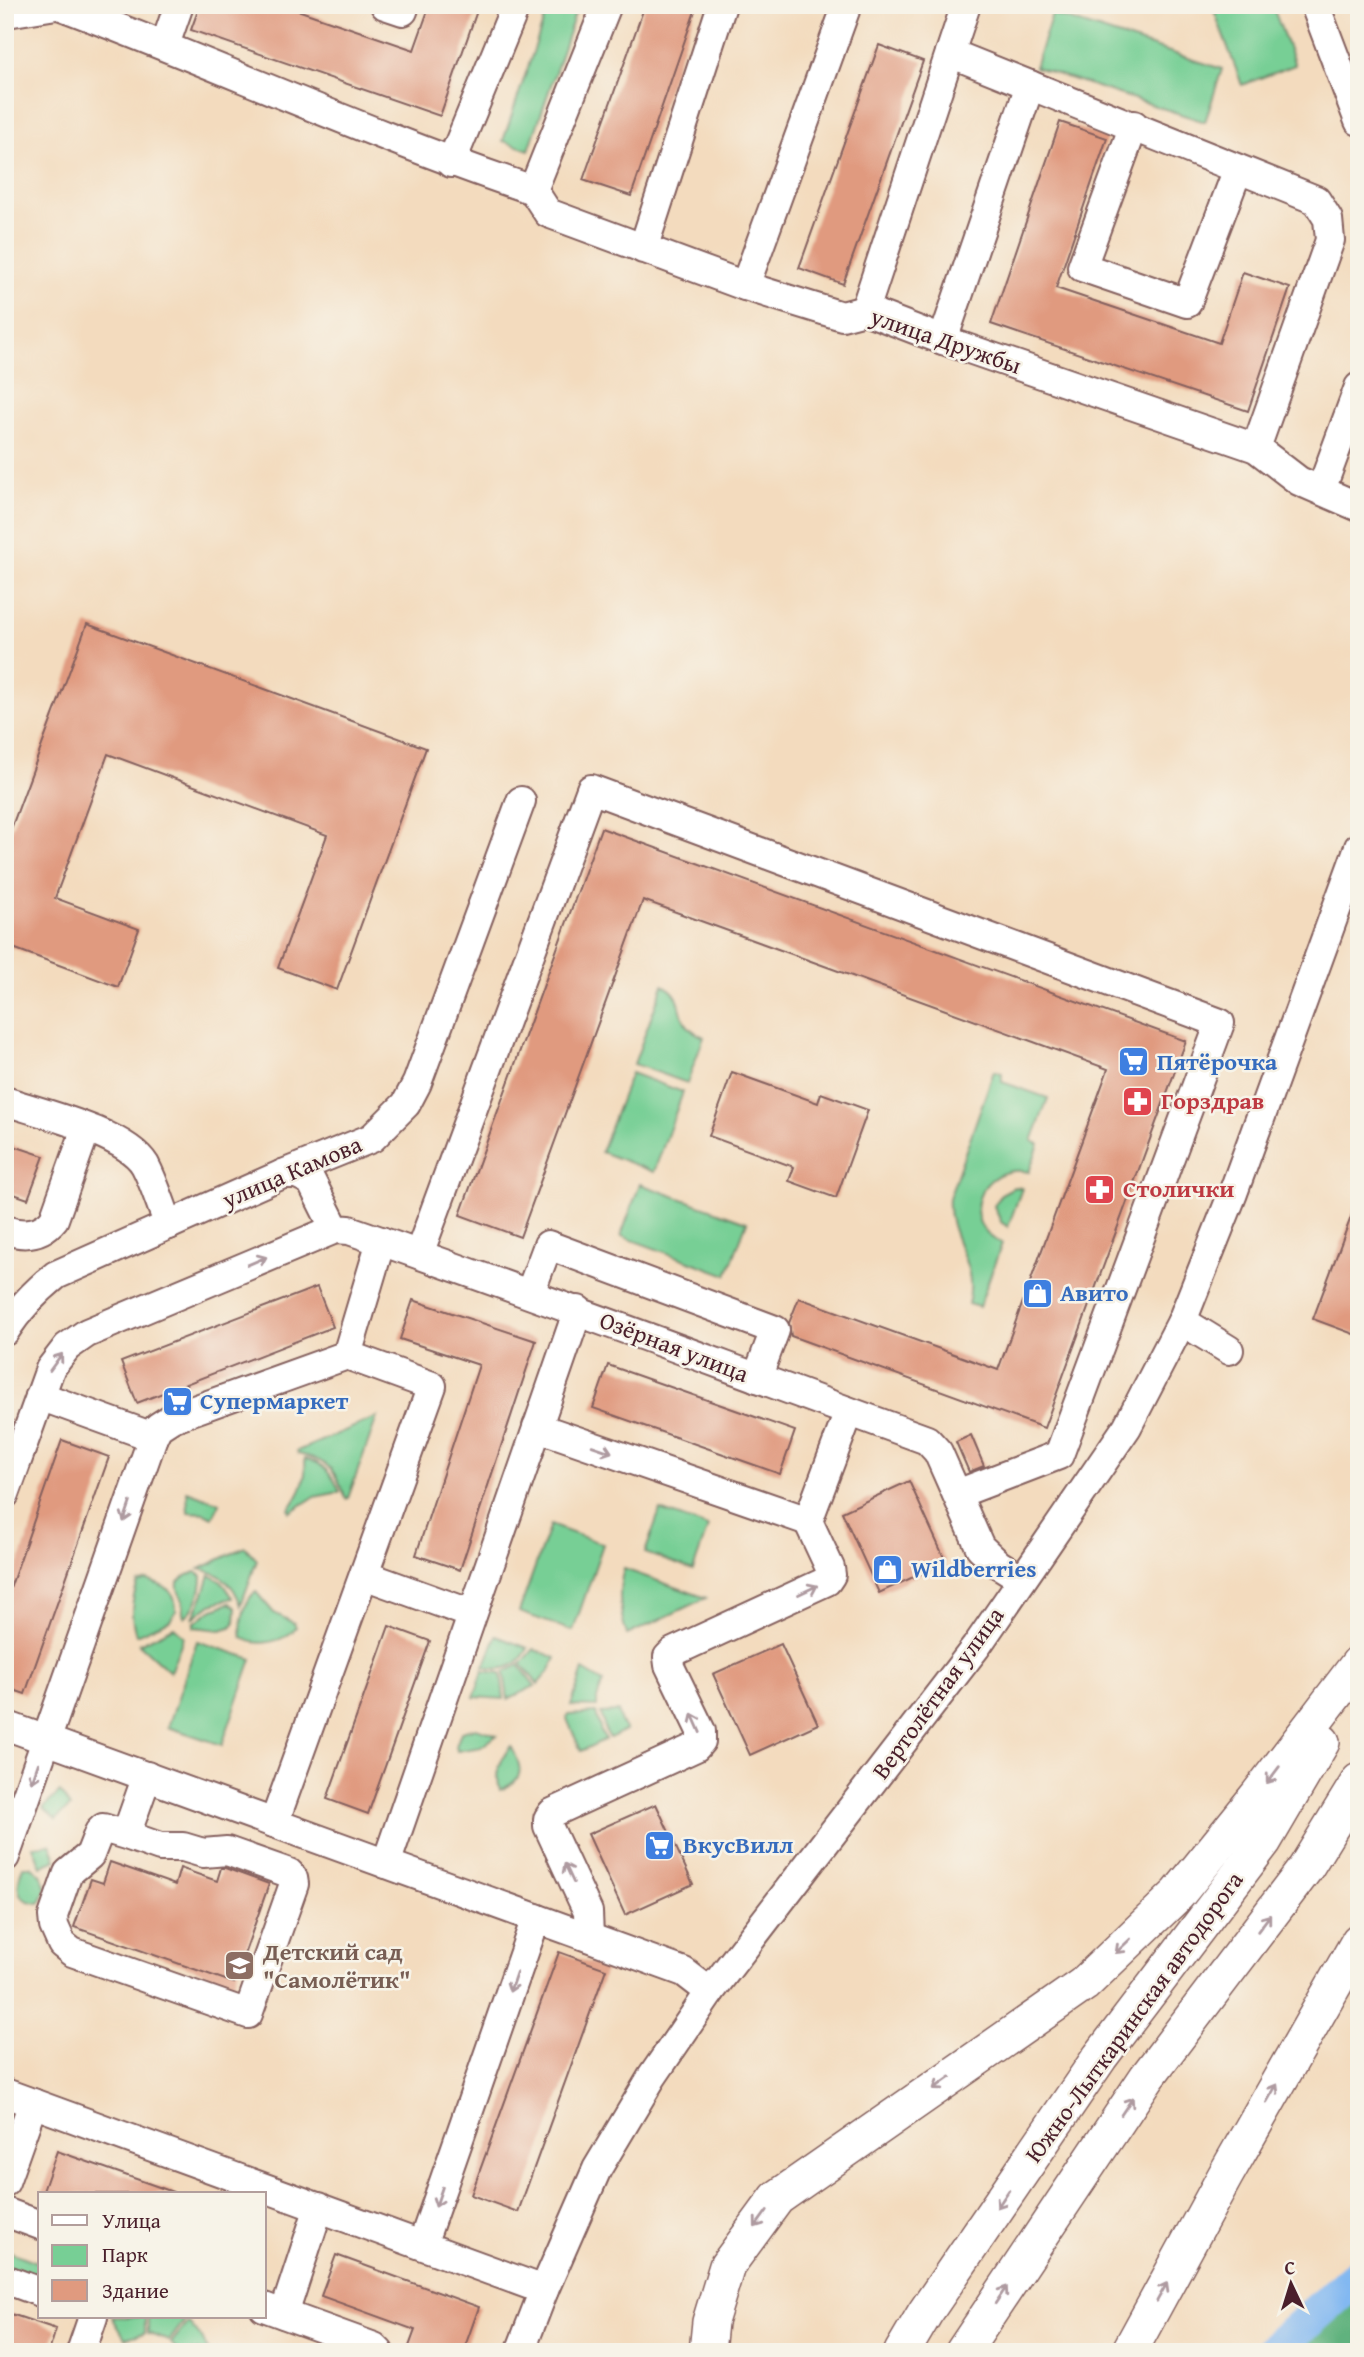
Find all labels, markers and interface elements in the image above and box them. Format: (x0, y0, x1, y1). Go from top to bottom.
street label: улица Дружбы (865, 298, 1026, 383)
place label: Пятёрочка (1157, 1044, 1278, 1079)
supermarket icon: Пятёрочка (1117, 1045, 1151, 1079)
place label: Горздрав (1161, 1083, 1264, 1118)
pharmacy icon: Горздрав (1121, 1084, 1155, 1118)
street label: улица Камова (216, 1126, 368, 1217)
place label: Столички (1123, 1171, 1234, 1206)
pharmacy icon: Столички (1083, 1172, 1117, 1206)
one-way arrow (246, 1254, 267, 1267)
place label: Авито (1060, 1275, 1129, 1310)
shop icon: Авито (1020, 1276, 1054, 1310)
street label: Озёрная улица (595, 1302, 754, 1391)
one-way arrow (49, 1353, 63, 1372)
place label: Супермаркет (200, 1383, 349, 1418)
supermarket icon: Супермаркет (160, 1384, 194, 1418)
one-way arrow (590, 1444, 612, 1457)
one-way arrow (120, 1501, 132, 1523)
place label: Wildberries (911, 1551, 1037, 1586)
shop icon: Wildberries (871, 1552, 905, 1586)
one-way arrow (797, 1583, 818, 1596)
street label: Вертолётная улица (863, 1599, 1012, 1786)
one-way arrow (689, 1713, 702, 1734)
one-way arrow (28, 1761, 40, 1783)
one-way arrow (1265, 1766, 1280, 1784)
place label: ВкусВилл (683, 1827, 793, 1862)
supermarket icon: ВкусВилл (643, 1828, 677, 1862)
one-way arrow (562, 1863, 576, 1884)
street label: Южно-Лыткаринская автодорога (1016, 1863, 1252, 2170)
one-way arrow (1256, 1915, 1271, 1933)
place label: Детский сад "Самолётик" (262, 1934, 410, 1997)
one-way arrow (1115, 1938, 1132, 1955)
school or university icon: Детский сад "Самолётик" (223, 1949, 257, 1983)
one-way arrow (506, 1971, 518, 1993)
one-way arrow (933, 2076, 952, 2090)
one-way arrow (1266, 2083, 1279, 2104)
one-way arrow (1120, 2097, 1135, 2116)
one-way arrow (431, 2186, 444, 2208)
one-way arrow (996, 2189, 1010, 2208)
legend (38, 2192, 266, 2318)
text: Улица (102, 2205, 161, 2236)
one-way arrow (754, 2209, 768, 2228)
text: Парк (102, 2239, 148, 2270)
north arrow (1256, 2248, 1326, 2318)
text: С (1283, 2253, 1296, 2281)
text: Здание (102, 2275, 169, 2306)
one-way arrow (1156, 2282, 1169, 2303)
one-way arrow (994, 2285, 1008, 2305)

